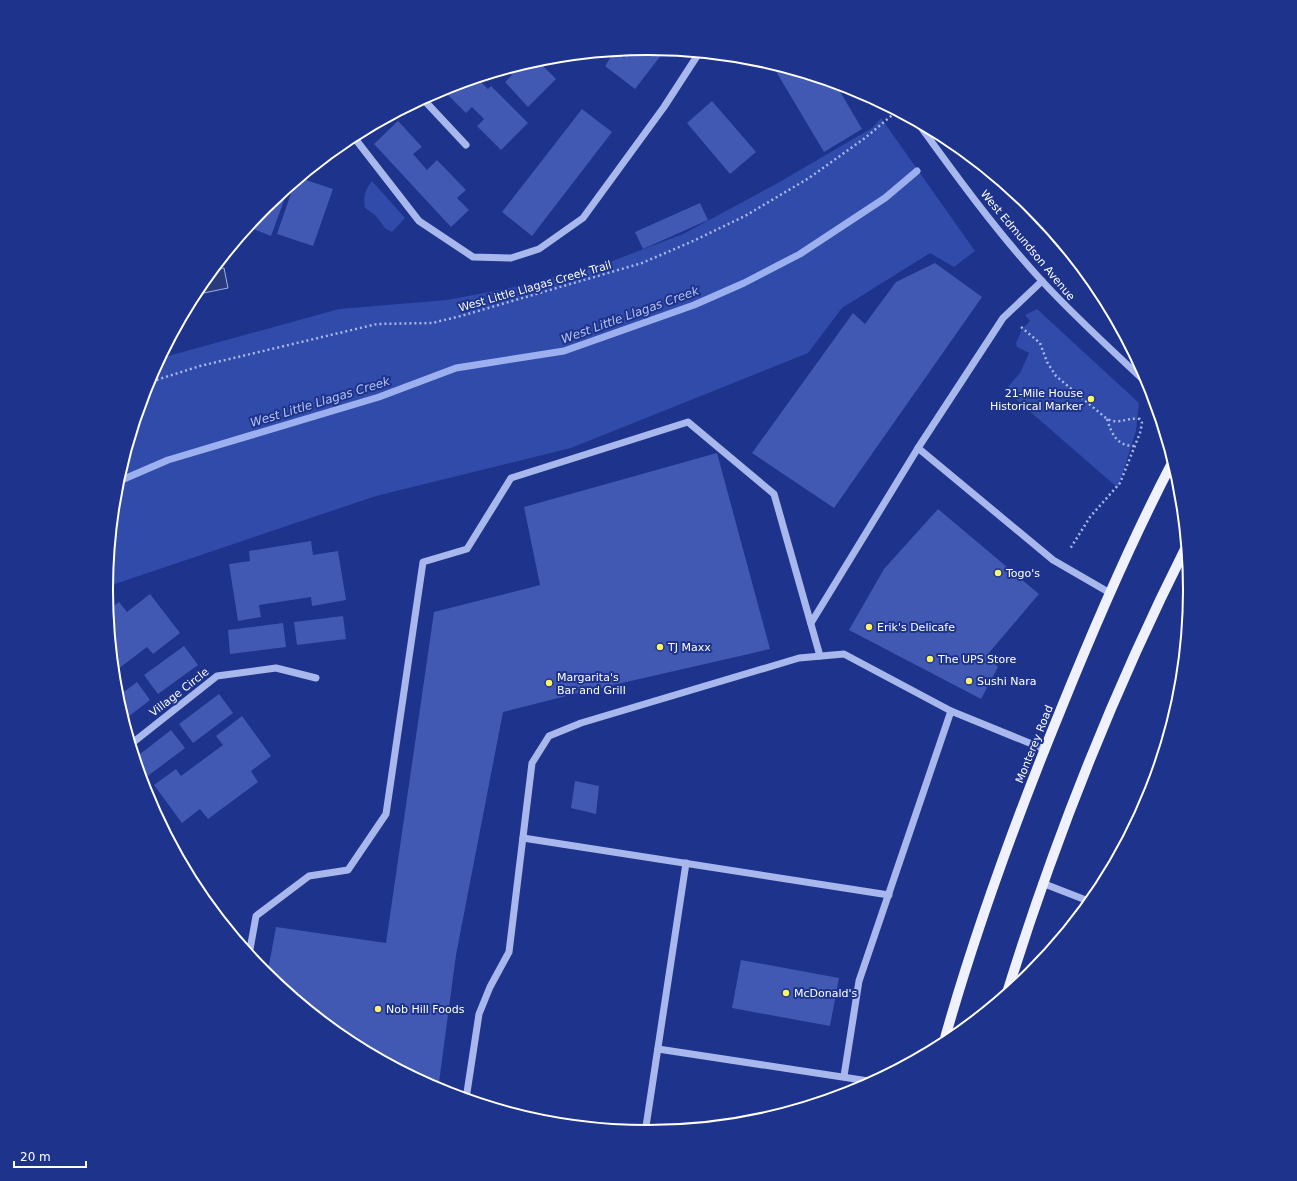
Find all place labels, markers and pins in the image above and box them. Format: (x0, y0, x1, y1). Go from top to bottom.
place label: 21-Mile House Historical Marker (990, 387, 1083, 413)
marker: 21-Mile House Historical Marker (1086, 394, 1096, 404)
place label: Togo's (1005, 567, 1040, 580)
marker: Togo's (993, 568, 1003, 578)
place label: Erik's Delicafe (877, 621, 955, 634)
marker: Erik's Delicafe (864, 622, 874, 632)
place label: TJ Maxx (667, 641, 711, 654)
marker: TJ Maxx (655, 642, 665, 652)
place label: The UPS Store (937, 653, 1016, 666)
marker: The UPS Store (925, 654, 935, 664)
place label: Margarita's Bar and Grill (557, 671, 626, 697)
place label: Sushi Nara (977, 675, 1036, 688)
marker: Sushi Nara (964, 676, 974, 686)
marker: Margarita's Bar and Grill (544, 678, 554, 688)
place label: McDonald's (794, 987, 858, 1000)
marker: McDonald's (781, 988, 791, 998)
place label: Nob Hill Foods (386, 1003, 465, 1016)
marker: Nob Hill Foods (373, 1004, 383, 1014)

